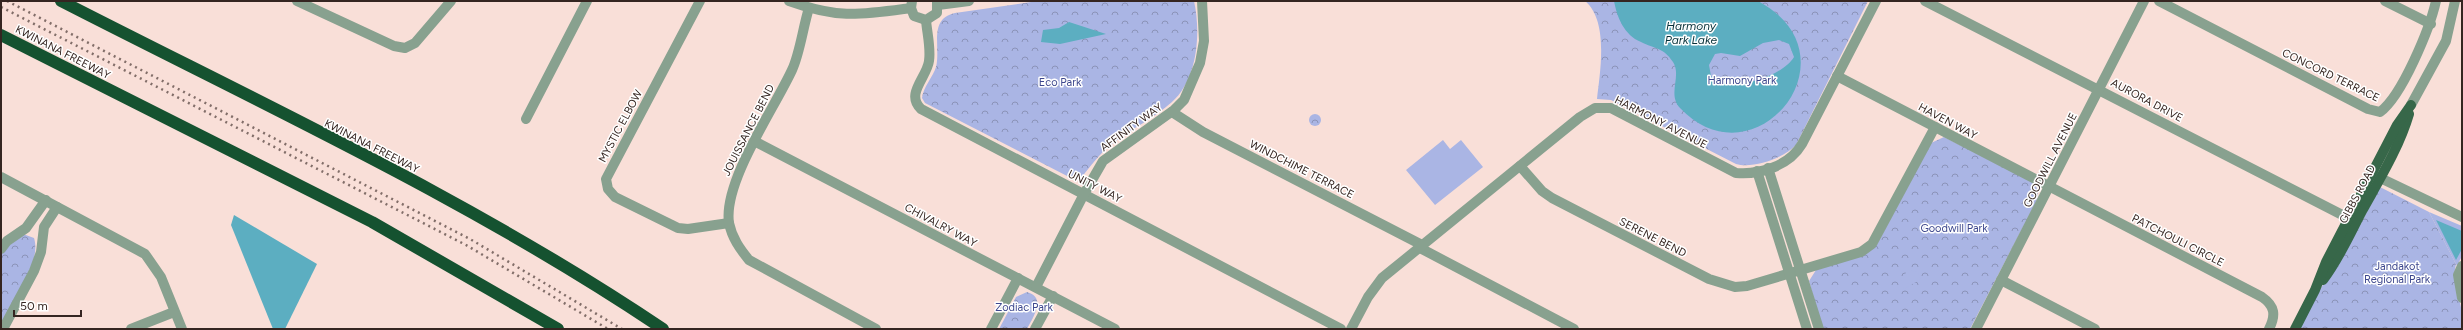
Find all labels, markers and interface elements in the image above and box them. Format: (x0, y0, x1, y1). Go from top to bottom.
water label: Harmony Park Lake (1665, 19, 1718, 47)
street label: KWINANA FREEWAY (13, 23, 113, 82)
street label: CONCORD TERRACE (2280, 46, 2382, 105)
park label: Harmony Park (1708, 74, 1777, 87)
park label: Eco Park (1039, 76, 1082, 89)
street label: AURORA DRIVE (2109, 76, 2185, 125)
street label: JOUISSANCE BEND (720, 82, 777, 178)
street label: MYSTIC ELBOW (596, 87, 645, 165)
street label: HARMONY AVENUE (1612, 93, 1709, 151)
street label: AFFINITY WAY (1098, 100, 1165, 154)
street label: HAVEN WAY (1916, 100, 1980, 143)
street label: GOODWILL AVENUE (2021, 111, 2080, 210)
street label: KWINANA FREEWAY (322, 117, 422, 176)
street label: WINDCHIME TERRACE (1247, 137, 1356, 201)
street label: GIBBS ROAD (2337, 162, 2379, 226)
street label: UNITY WAY (1066, 167, 1124, 206)
street label: CHIVALRY WAY (902, 201, 979, 250)
street label: PATCHOULI CIRCLE (2130, 212, 2226, 269)
street label: SERENE BEND (1617, 215, 1689, 260)
park label: Goodwill Park (1920, 222, 1988, 235)
park label: Jandakot Regional Park (2364, 260, 2431, 286)
scale bar (14, 292, 81, 318)
text: 50 m (20, 299, 48, 313)
park label: Zodiac Park (995, 301, 1053, 314)

